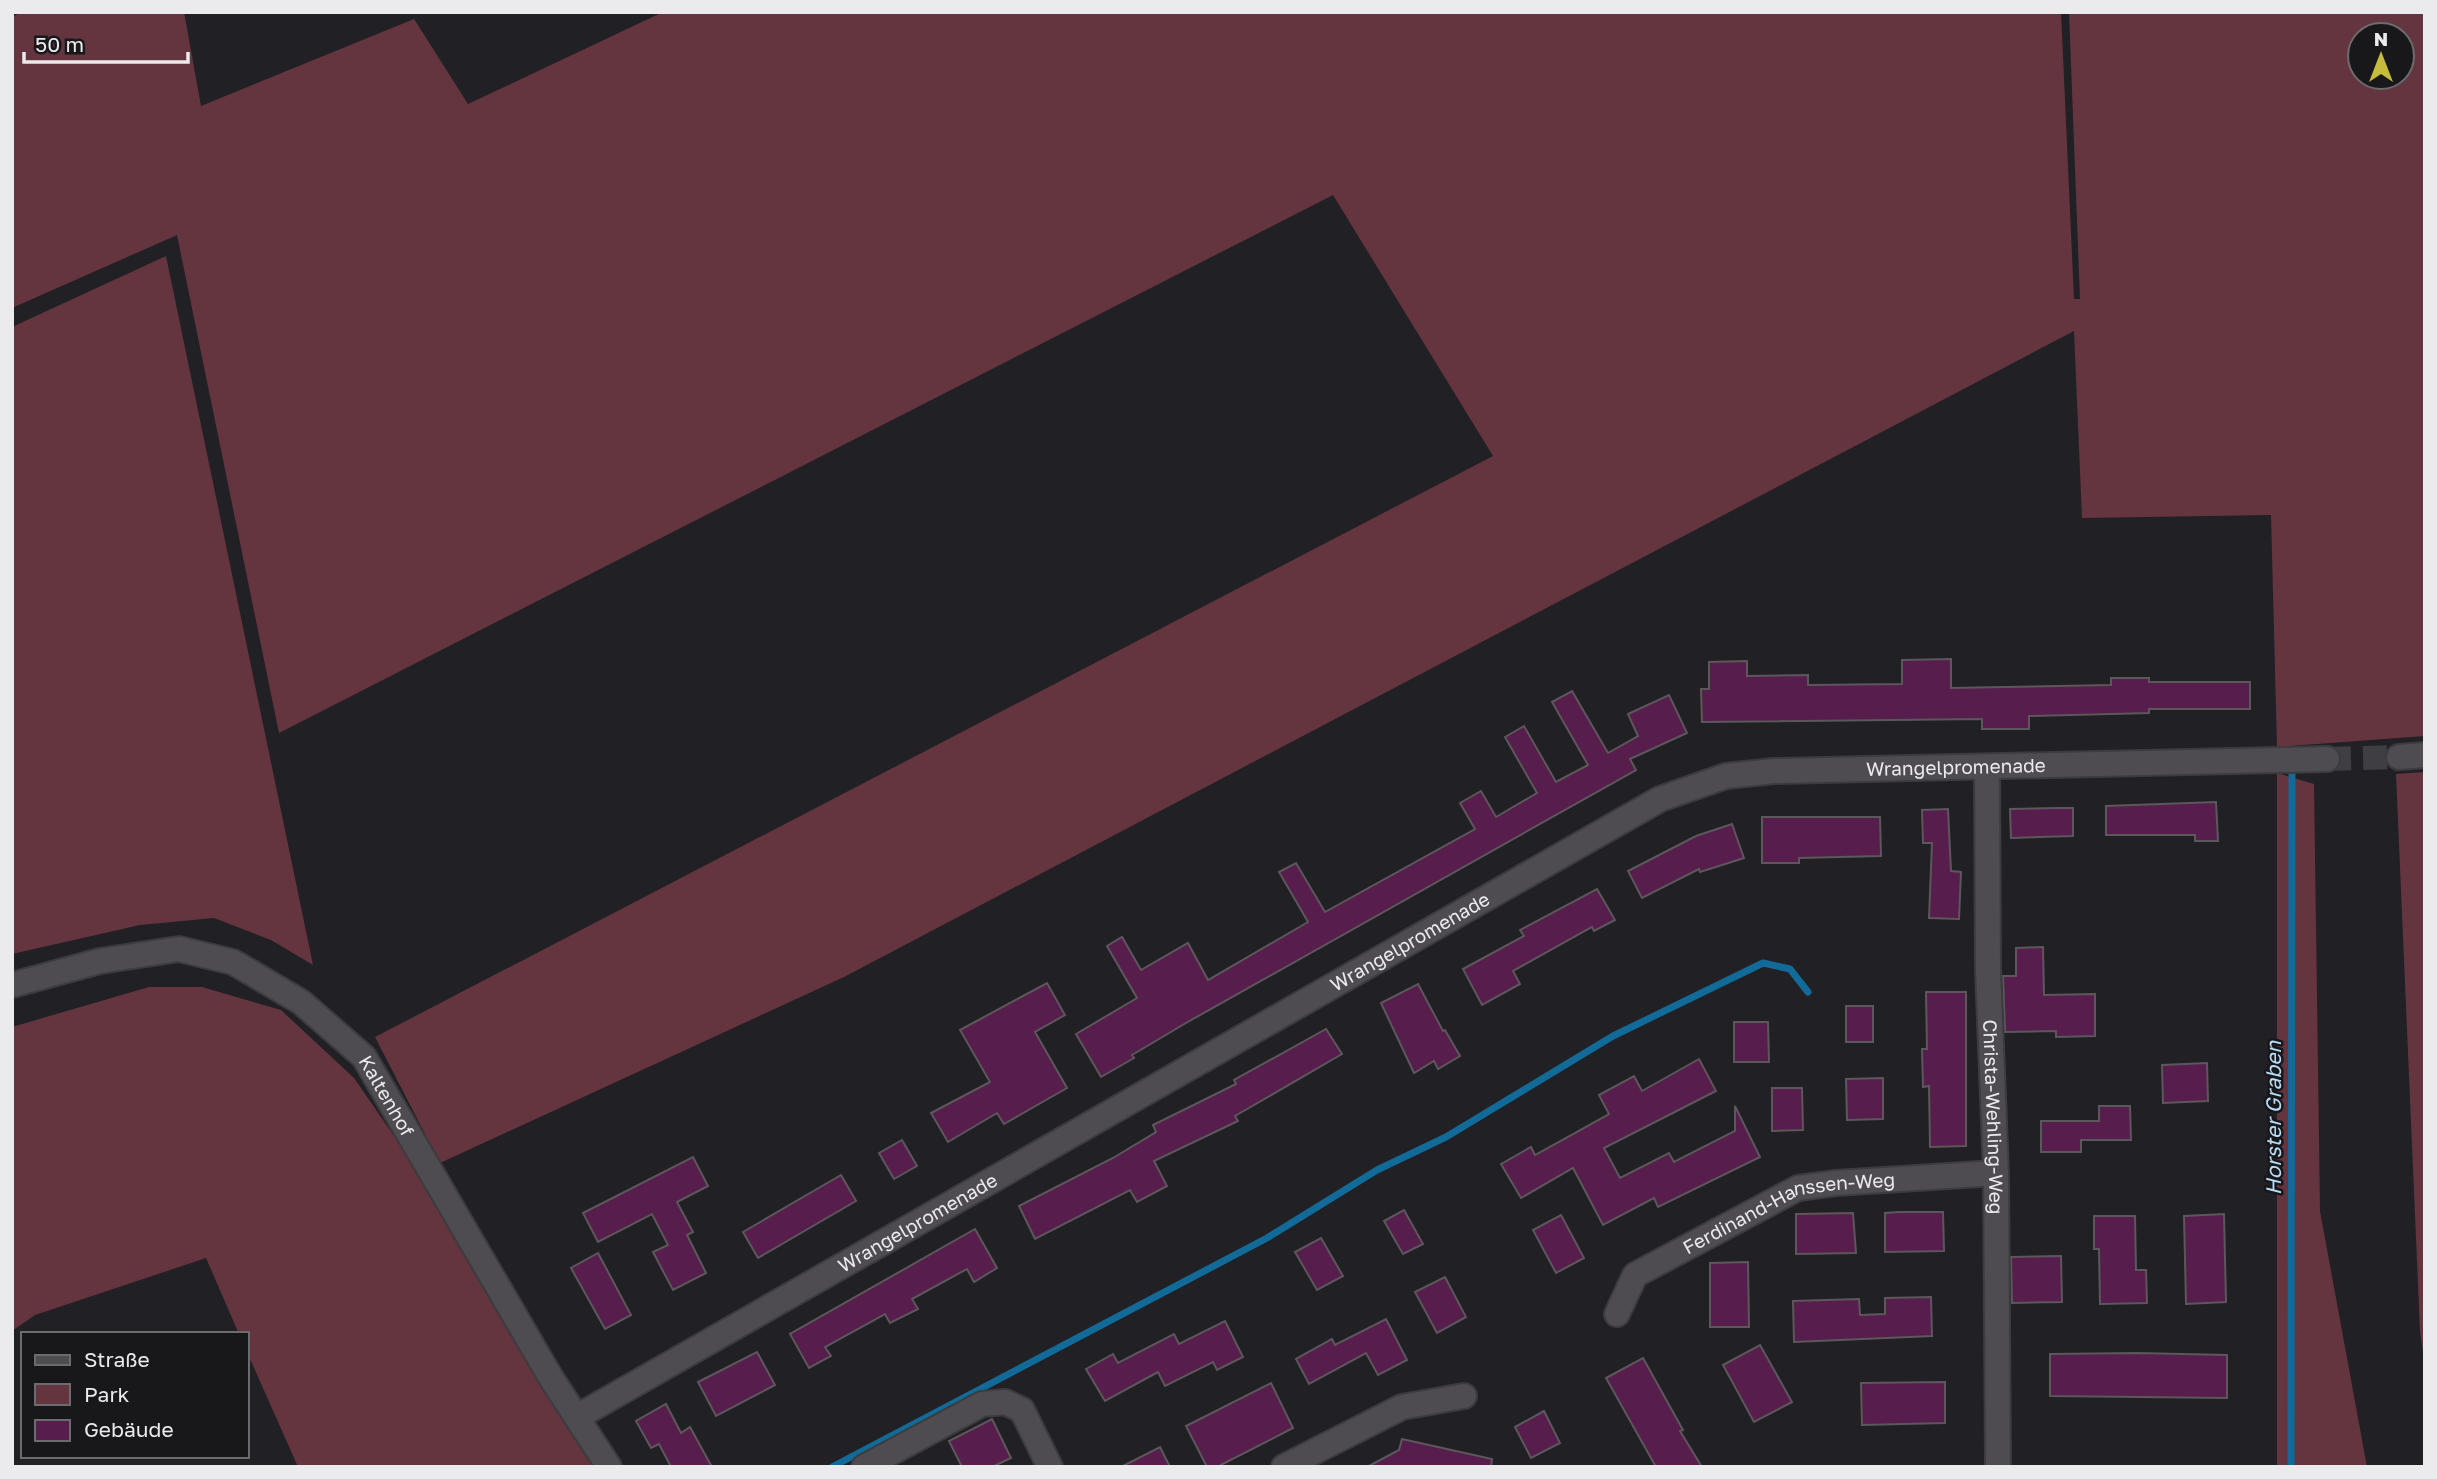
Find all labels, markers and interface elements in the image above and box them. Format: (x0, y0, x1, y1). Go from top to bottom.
scale bar (24, 21, 189, 65)
north arrow (2346, 21, 2416, 91)
text: N (2374, 27, 2388, 50)
text: 50 m (35, 31, 84, 57)
street label: Wrangelpromenade (1866, 753, 2046, 780)
street label: Wrangelpromenade (1326, 887, 1493, 996)
street label: Christa-Wehling-Weg (1979, 1019, 2008, 1214)
water label: Horster Graben (2260, 1040, 2286, 1195)
street label: Kaltenhof (355, 1051, 419, 1140)
street label: Ferdinand-Hanssen-Weg (1679, 1167, 1896, 1258)
street label: Wrangelpromenade (833, 1168, 1001, 1277)
legend (21, 1332, 248, 1458)
text: Straße (84, 1346, 150, 1372)
text: Park (84, 1381, 130, 1407)
text: Gebäude (84, 1416, 174, 1442)

